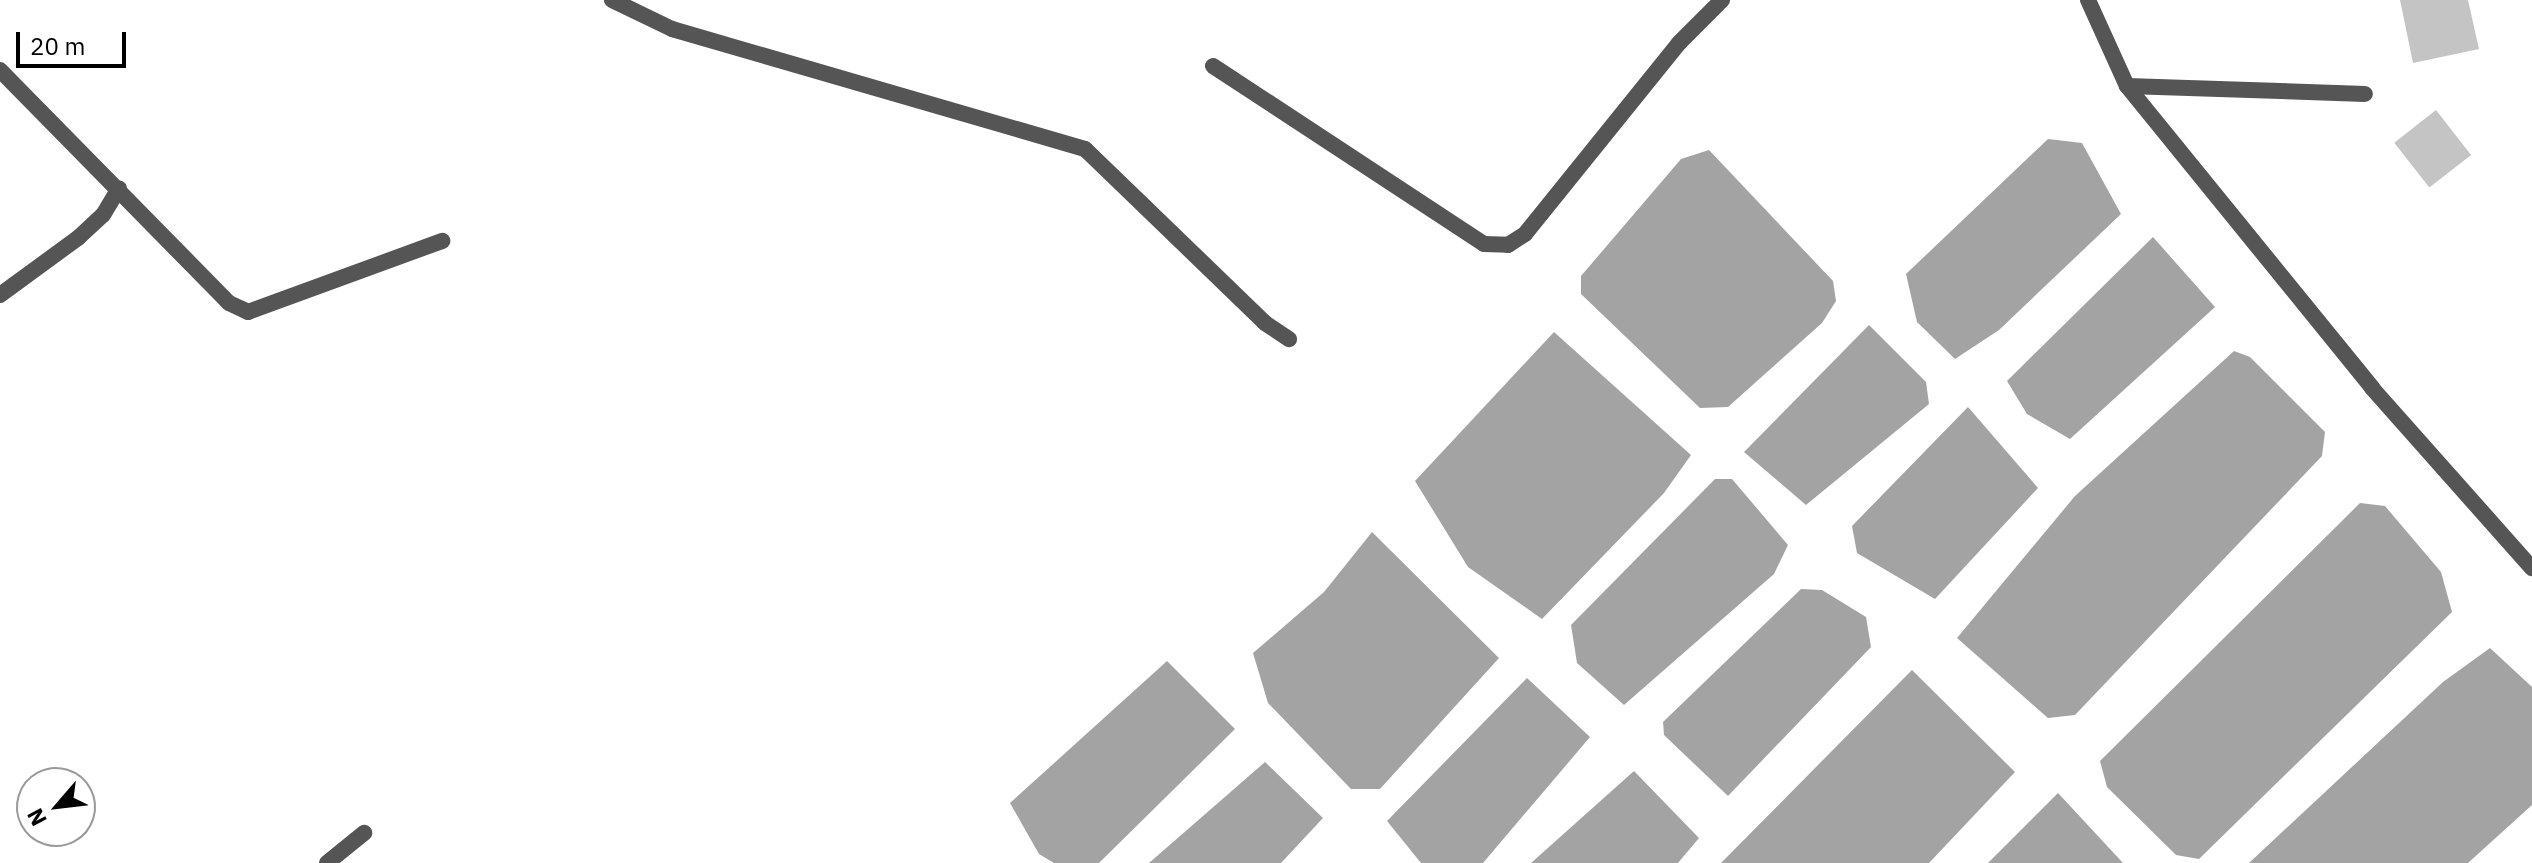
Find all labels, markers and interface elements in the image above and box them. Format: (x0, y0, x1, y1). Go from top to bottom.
scale bar (20, 16, 130, 66)
text: 20 m (30, 30, 85, 62)
north arrow (16, 767, 96, 847)
text: N (20, 804, 53, 831)

